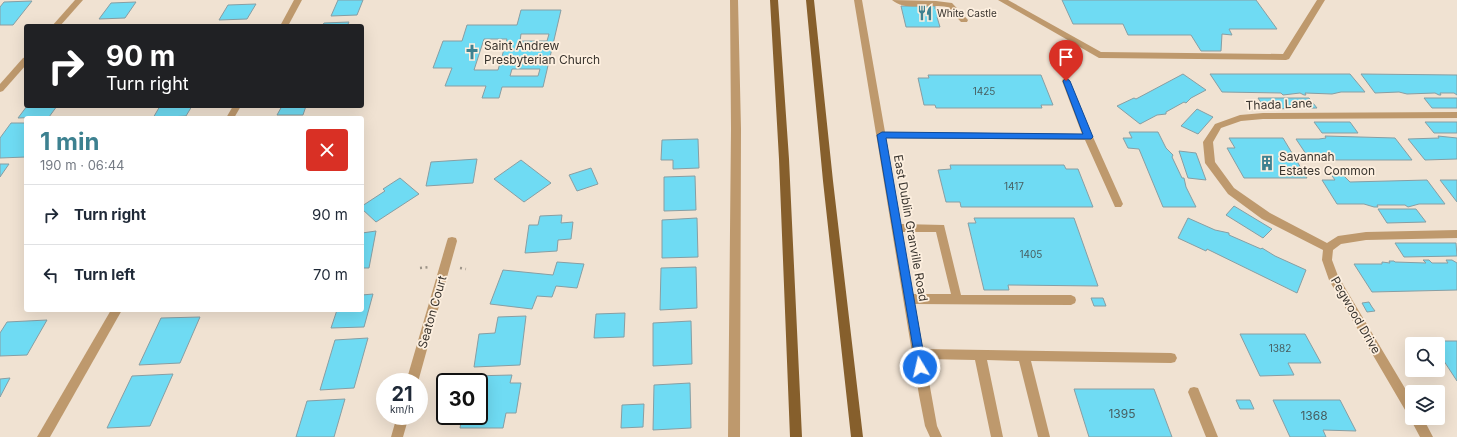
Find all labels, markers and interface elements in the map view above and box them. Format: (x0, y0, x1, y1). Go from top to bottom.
restaurant icon: White Castle (916, 4, 934, 22)
place label: White Castle (937, 7, 997, 19)
place label: Saint Andrew Presbyterian Church (484, 38, 600, 67)
text: 90 m (106, 39, 175, 73)
icon: right (40, 40, 92, 92)
pin (1049, 40, 1083, 81)
church icon: Saint Andrew Presbyterian Church (463, 43, 481, 61)
icon: arrive (1055, 46, 1077, 68)
text: Turn right (106, 73, 189, 94)
house number: 1425 (973, 85, 995, 97)
street label: Thada Lane (1245, 95, 1313, 113)
text: 1 min (40, 127, 99, 156)
button: close (306, 129, 348, 171)
place label: Savannah Estates Common (1279, 149, 1375, 178)
street label: East Dublin Granville Road (891, 153, 931, 303)
building icon: Savannah Estates Common (1258, 154, 1276, 172)
text: 190 m · 06:44 (40, 157, 124, 173)
house number: 1417 (1004, 180, 1024, 192)
icon: right (40, 204, 62, 226)
text: Turn right (74, 205, 146, 224)
text: 90 m (312, 205, 348, 224)
house number: 1405 (1020, 248, 1042, 260)
icon: left (40, 264, 62, 286)
text: Turn left (74, 265, 135, 284)
text: 70 m (313, 265, 348, 284)
street label: Seaton Court (414, 274, 450, 350)
street label: Pegwood Drive (1328, 274, 1384, 356)
map controls (1405, 337, 1445, 425)
button: search (1405, 337, 1445, 377)
house number: 1382 (1269, 342, 1291, 354)
position arrow (899, 346, 941, 388)
speed limit sign: 30 (436, 373, 488, 425)
text: 21 (391, 382, 413, 406)
button: layers (1405, 385, 1445, 425)
text: km/h (390, 403, 414, 415)
house number: 1395 (1108, 406, 1136, 421)
house number: 1368 (1300, 408, 1328, 423)

